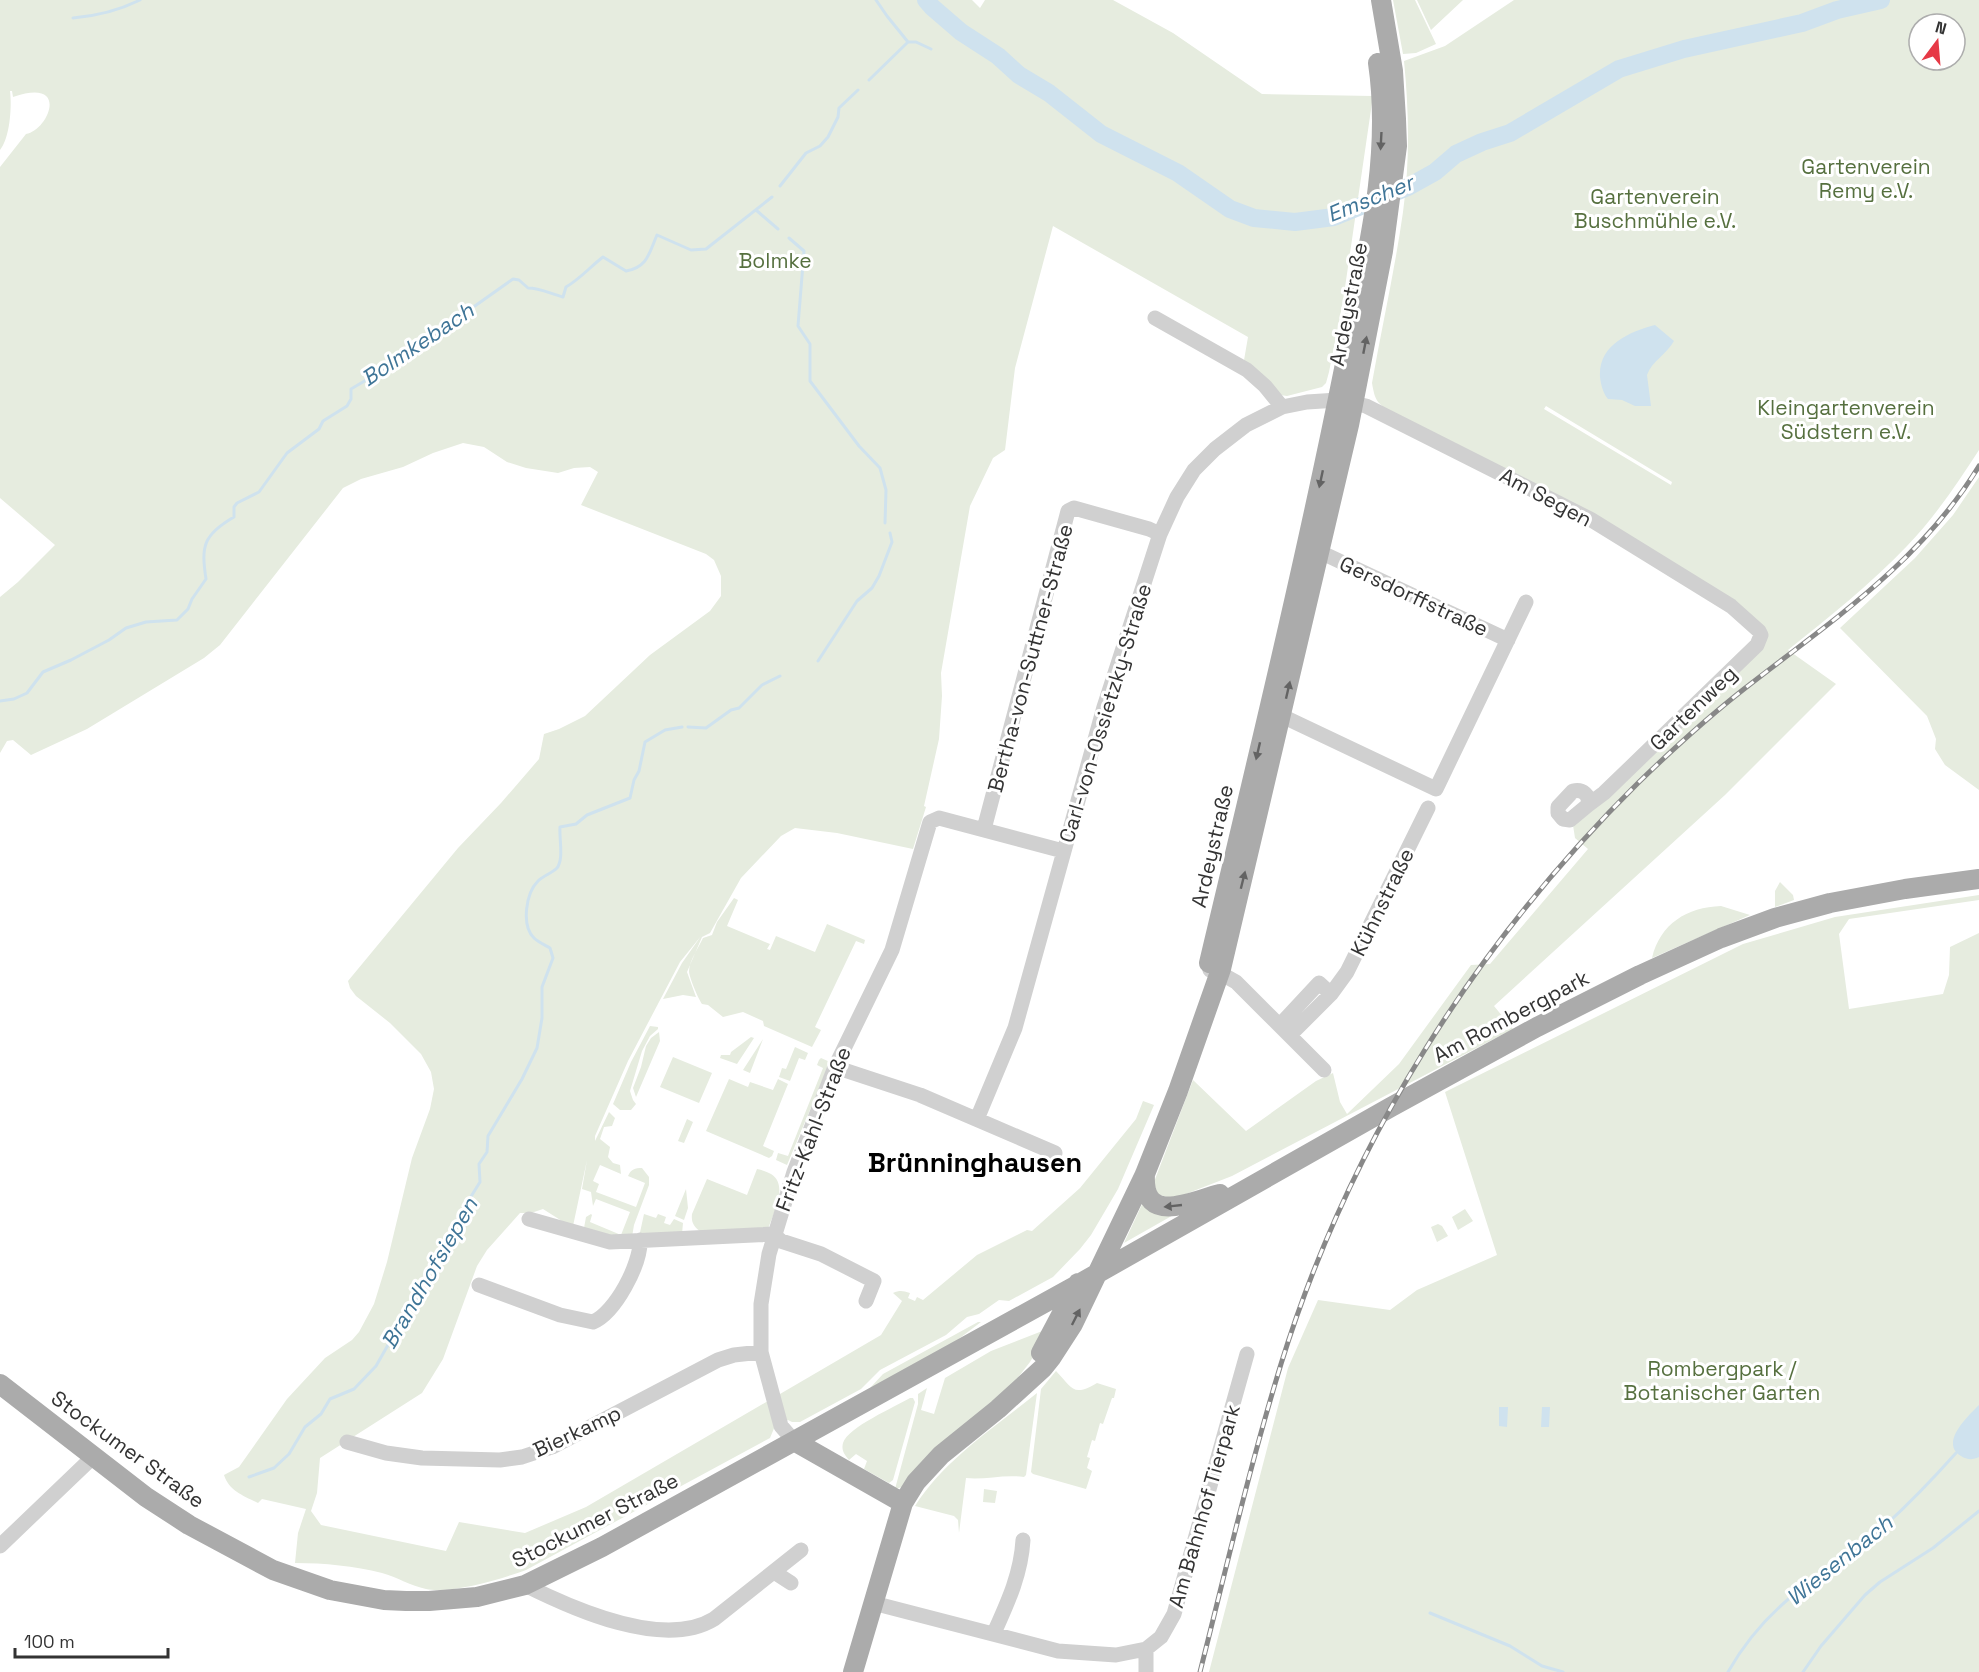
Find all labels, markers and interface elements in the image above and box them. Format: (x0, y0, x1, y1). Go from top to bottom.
north arrow (1907, 12, 1967, 72)
text: N (1933, 16, 1949, 40)
one-way arrow (1377, 132, 1386, 151)
park label: Gartenverein Remy e.V. (1801, 153, 1931, 204)
water label: Emscher (1323, 167, 1420, 228)
park label: Gartenverein Buschmühle e.V. (1574, 183, 1736, 234)
street label: Ardeystraße (1323, 240, 1373, 368)
park label: Bolmke (738, 247, 812, 274)
water label: Bolmkebach (355, 296, 479, 392)
one-way arrow (1361, 335, 1370, 354)
park label: Kleingartenverein Südstern e.V. (1757, 394, 1935, 445)
street label: Am Segen (1495, 461, 1597, 533)
one-way arrow (1316, 470, 1325, 489)
street label: Bertha-von-Suttner-Straße (981, 521, 1079, 795)
street label: Gersdorffstraße (1335, 550, 1493, 642)
street label: Carl-von-Ossietzky-Straße (1053, 580, 1157, 846)
street label: Gartenweg (1644, 660, 1742, 756)
one-way arrow (1283, 681, 1293, 699)
one-way arrow (1253, 742, 1263, 761)
street label: Ardeystraße (1185, 782, 1239, 910)
street label: Kühnstraße (1344, 844, 1420, 960)
one-way arrow (1239, 870, 1249, 889)
street label: Am Rombergpark (1428, 964, 1594, 1068)
street label: Fritz-Kahl-Straße (769, 1043, 857, 1215)
district label: Brünninghausen (868, 1145, 1082, 1180)
water label: Brandhofsiepen (374, 1192, 484, 1353)
one-way arrow (1163, 1201, 1182, 1211)
one-way arrow (1071, 1308, 1081, 1326)
park label: Rombergpark / Botanischer Garten (1624, 1355, 1820, 1406)
street label: Stockumer Straße (46, 1384, 210, 1514)
street label: Bierkamp (529, 1399, 625, 1463)
street label: Am Bahnhof Tierpark (1162, 1401, 1246, 1611)
street label: Stockumer Straße (507, 1466, 683, 1574)
water label: Wiesenbach (1780, 1508, 1898, 1611)
scale bar (15, 1621, 168, 1659)
text: 100 m (24, 1630, 75, 1653)

